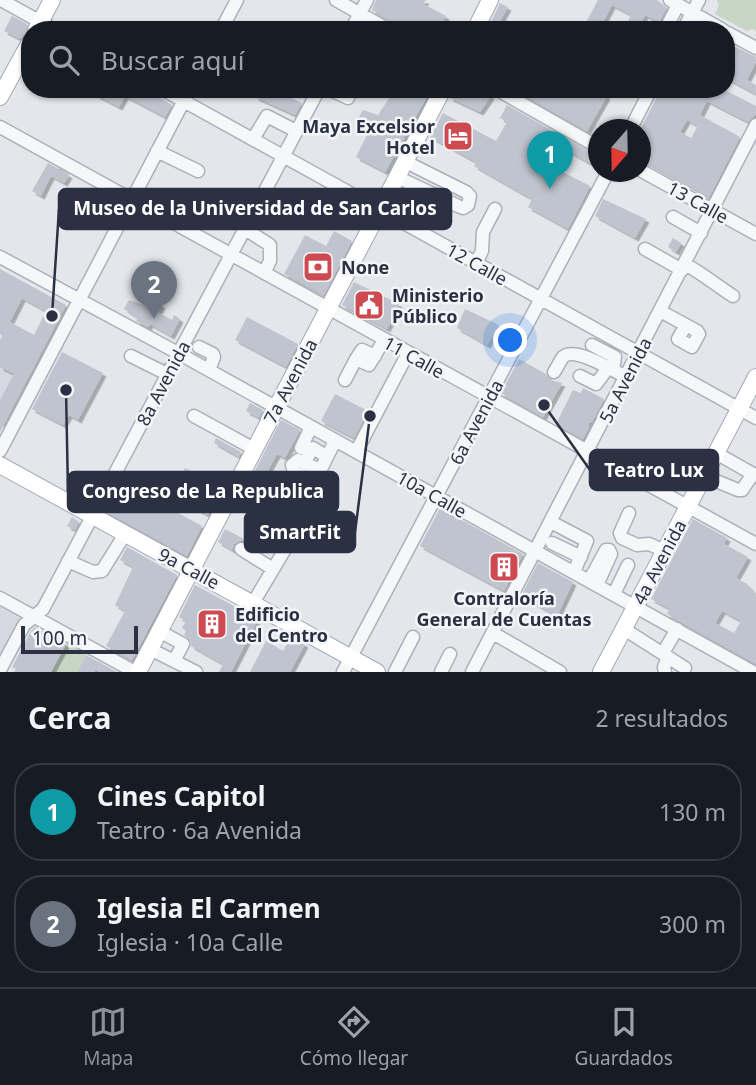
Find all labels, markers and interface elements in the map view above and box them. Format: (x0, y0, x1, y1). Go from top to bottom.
search box (21, 21, 735, 98)
icon: search (45, 41, 83, 79)
text: Buscar aquí (101, 42, 244, 78)
place label: Maya Excelsior Hotel (302, 114, 435, 159)
hotel icon: Maya Excelsior Hotel (441, 119, 475, 153)
north arrow (588, 119, 651, 182)
pin: 1 (527, 131, 573, 189)
street label: 13 Calle (663, 175, 733, 229)
callout: Museo de la Universidad de San Carlos (59, 189, 451, 229)
text: Museo de la Universidad de San Carlos (73, 195, 437, 221)
street label: 12 Calle (442, 237, 512, 291)
bank icon: None (301, 250, 335, 284)
place label: None (341, 255, 389, 279)
pin: 2 (131, 261, 177, 319)
place label: Ministerio Público (392, 283, 484, 328)
public building icon: Ministerio Público (352, 288, 386, 322)
your location (493, 323, 527, 357)
street label: 11 Calle (379, 330, 449, 384)
street label: 5a Avenida (593, 333, 657, 427)
street label: 7a Avenida (258, 334, 322, 428)
street label: 8a Avenida (131, 336, 195, 430)
street label: 6a Avenida (444, 375, 508, 469)
callout: Teatro Lux (590, 450, 718, 490)
text: Teatro Lux (604, 457, 704, 483)
street label: 10a Calle (393, 465, 471, 523)
callout: Congreso de La Republica (68, 472, 338, 512)
text: Congreso de La Republica (82, 478, 324, 504)
callout: SmartFit (245, 512, 355, 552)
street label: 4a Avenida (627, 515, 691, 609)
text: SmartFit (259, 519, 341, 545)
street label: 9a Calle (154, 542, 224, 594)
building icon: Contraloría General de Cuentas (487, 550, 521, 584)
place label: Contraloría General de Cuentas (417, 586, 591, 631)
place label: Edificio del Centro (235, 602, 328, 647)
building icon: Edificio del Centro (195, 607, 229, 641)
scale bar (21, 623, 138, 655)
text: 100 m (32, 625, 87, 651)
text: Cerca (28, 697, 111, 738)
text: 2 resultados (595, 702, 728, 734)
text: Cines Capitol (97, 778, 265, 814)
text: 1 (46, 796, 60, 828)
text: 130 m (659, 796, 726, 828)
text: Teatro · 6a Avenida (97, 814, 302, 846)
text: Iglesia El Carmen (97, 890, 321, 926)
text: 2 (46, 908, 60, 940)
text: 300 m (659, 908, 726, 940)
text: Iglesia · 10a Calle (97, 926, 283, 958)
tab: Mapa (83, 1003, 133, 1071)
tab: Cómo llegar (300, 1003, 408, 1071)
tab: Guardados (574, 1003, 673, 1071)

